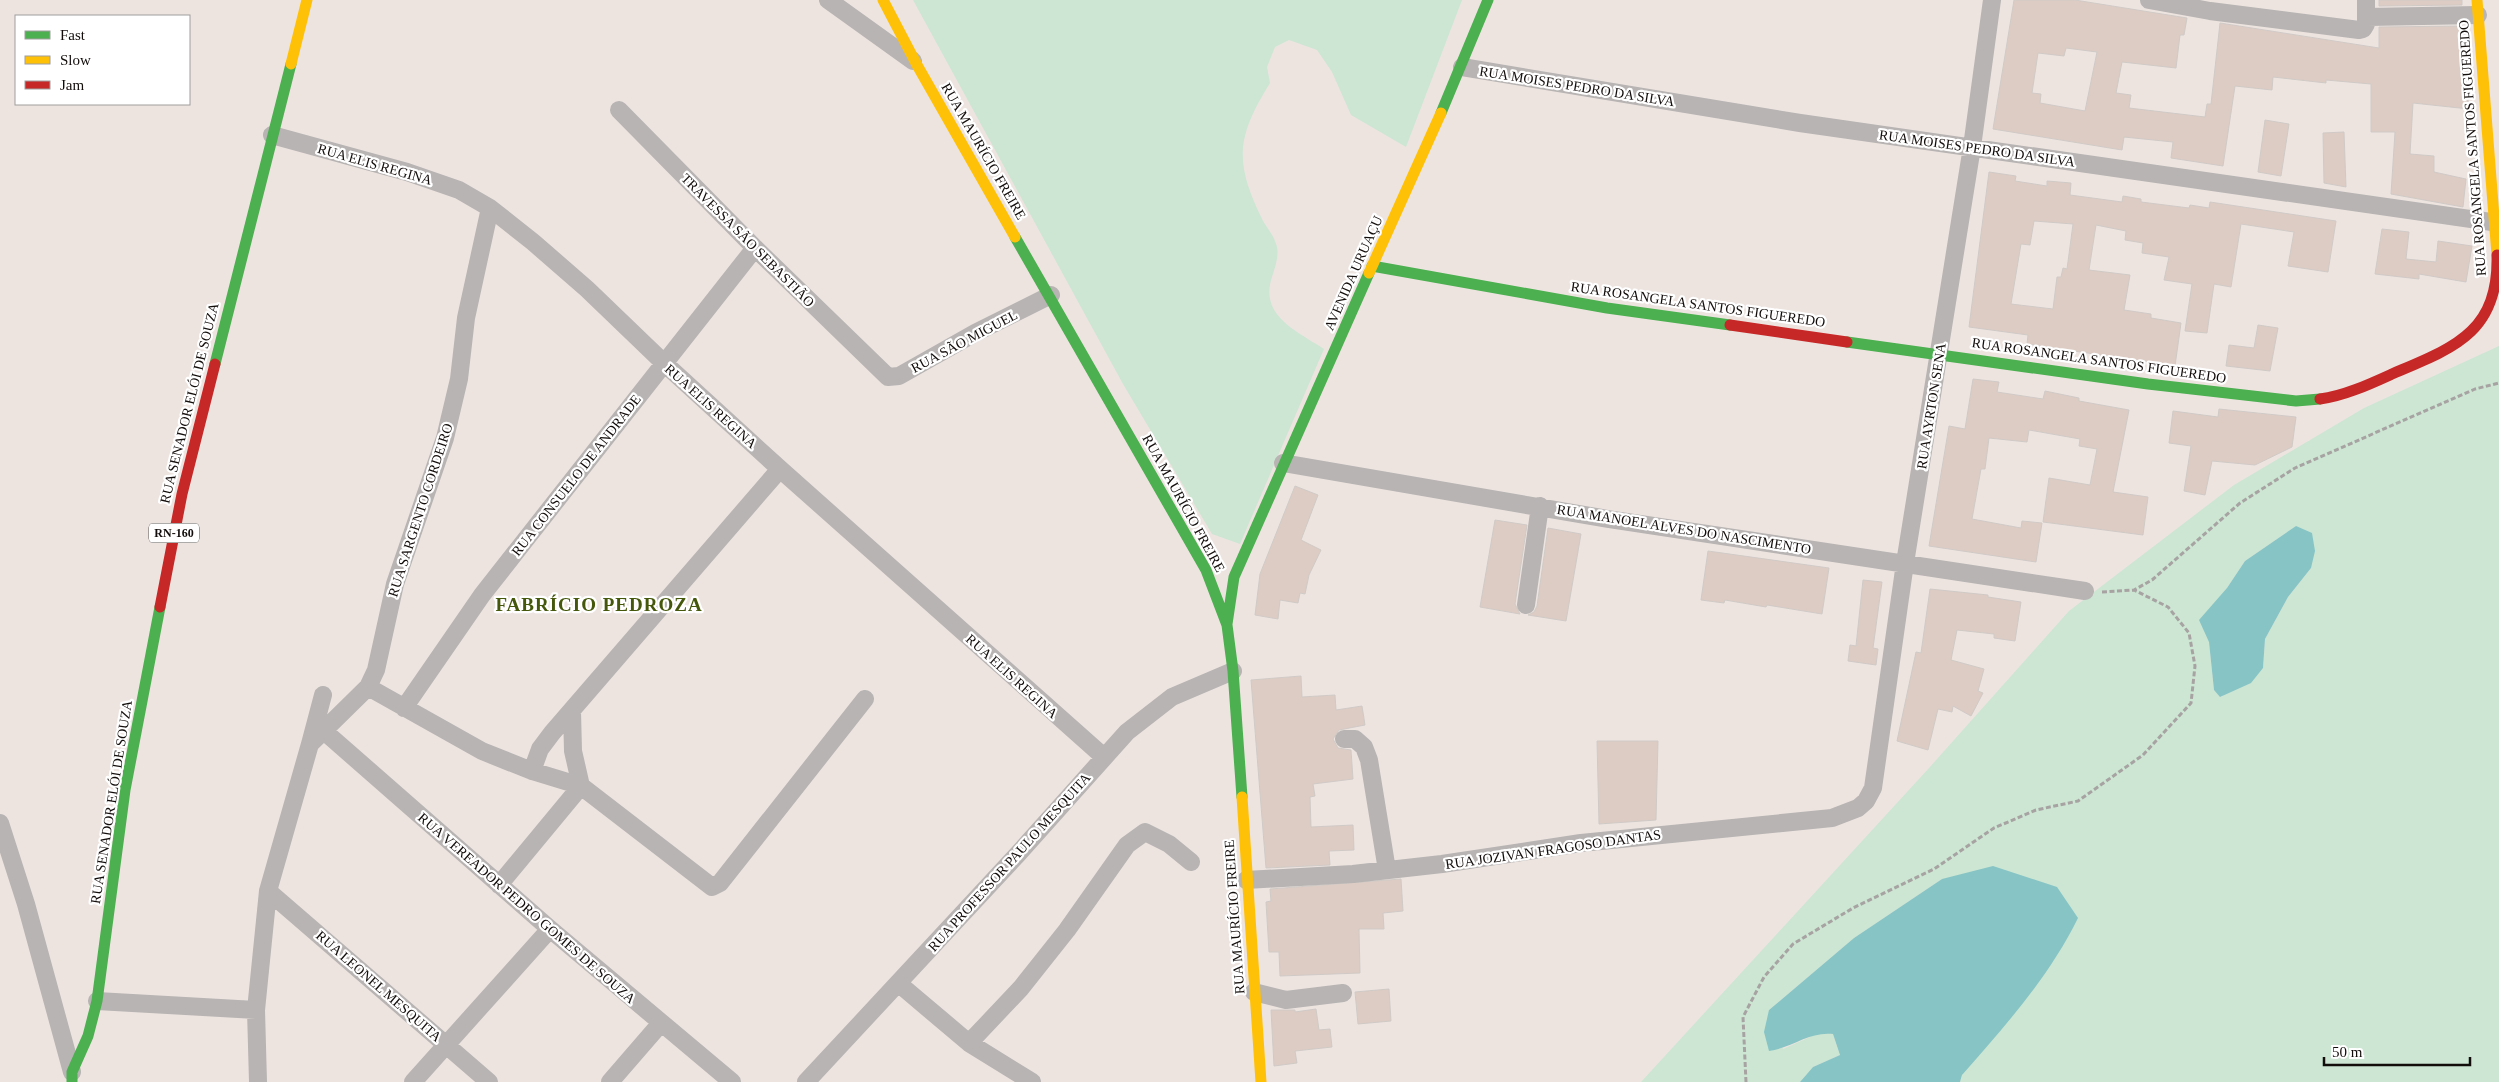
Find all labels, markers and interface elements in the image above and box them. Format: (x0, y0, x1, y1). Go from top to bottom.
legend (15, 15, 190, 105)
street label: RUA ROSANGELA SANTOS FIGUEREDO (2456, 19, 2489, 277)
text: Fast (60, 27, 86, 43)
text: Slow (60, 52, 91, 68)
street label: RUA MOISES PEDRO DA SILVA (1478, 64, 1677, 109)
text: Jam (60, 77, 84, 93)
street label: RUA MAURÍCIO FREIRE (938, 80, 1030, 222)
street label: RUA MOISES PEDRO DA SILVA (1878, 127, 2077, 170)
street label: RUA ELIS REGINA (316, 141, 435, 188)
street label: TRAVESSA SÃO SEBASTIÃO (678, 171, 817, 310)
street label: AVENIDA URUAÇU (1321, 214, 1385, 333)
street label: RUA ROSANGELA SANTOS FIGUEREDO (1570, 279, 1826, 330)
street label: RUA SENADOR ELÓI DE SOUZA (156, 300, 222, 505)
street label: RUA SÃO MIGUEL (909, 307, 1020, 376)
street label: RUA ROSANGELA SANTOS FIGUEREDO (1971, 335, 2227, 386)
street label: RUA AYRTON SENA (1914, 341, 1949, 470)
street label: RUA ELIS REGINA (662, 361, 760, 452)
street label: RUA CONSUELO DE ANDRADE (509, 392, 644, 559)
street label: RUA SARGENTO CORDEIRO (385, 421, 456, 599)
street label: RUA MAURÍCIO FREIRE (1139, 431, 1229, 575)
street label: RUA MANOEL ALVES DO NASCIMENTO (1556, 502, 1812, 557)
road number: RN-160 (149, 524, 199, 542)
district label: FABRÍCIO PEDROZA (495, 594, 703, 615)
street label: RUA ELIS REGINA (963, 631, 1061, 722)
street label: RUA SENADOR ELÓI DE SOUZA (87, 698, 135, 905)
street label: RUA PROFESSOR PAULO MESQUITA (925, 770, 1094, 954)
street label: RUA VEREADOR PEDRO GOMES DE SOUZA (415, 810, 639, 1007)
street label: RUA JOZIVAN FRAGOSO DANTAS (1444, 827, 1662, 872)
street label: RUA MAURÍCIO FREIRE (1221, 839, 1247, 995)
street label: RUA LEONEL MESQUITA (313, 928, 445, 1045)
scale bar (2324, 1034, 2470, 1066)
text: 50 m (2332, 1044, 2363, 1060)

